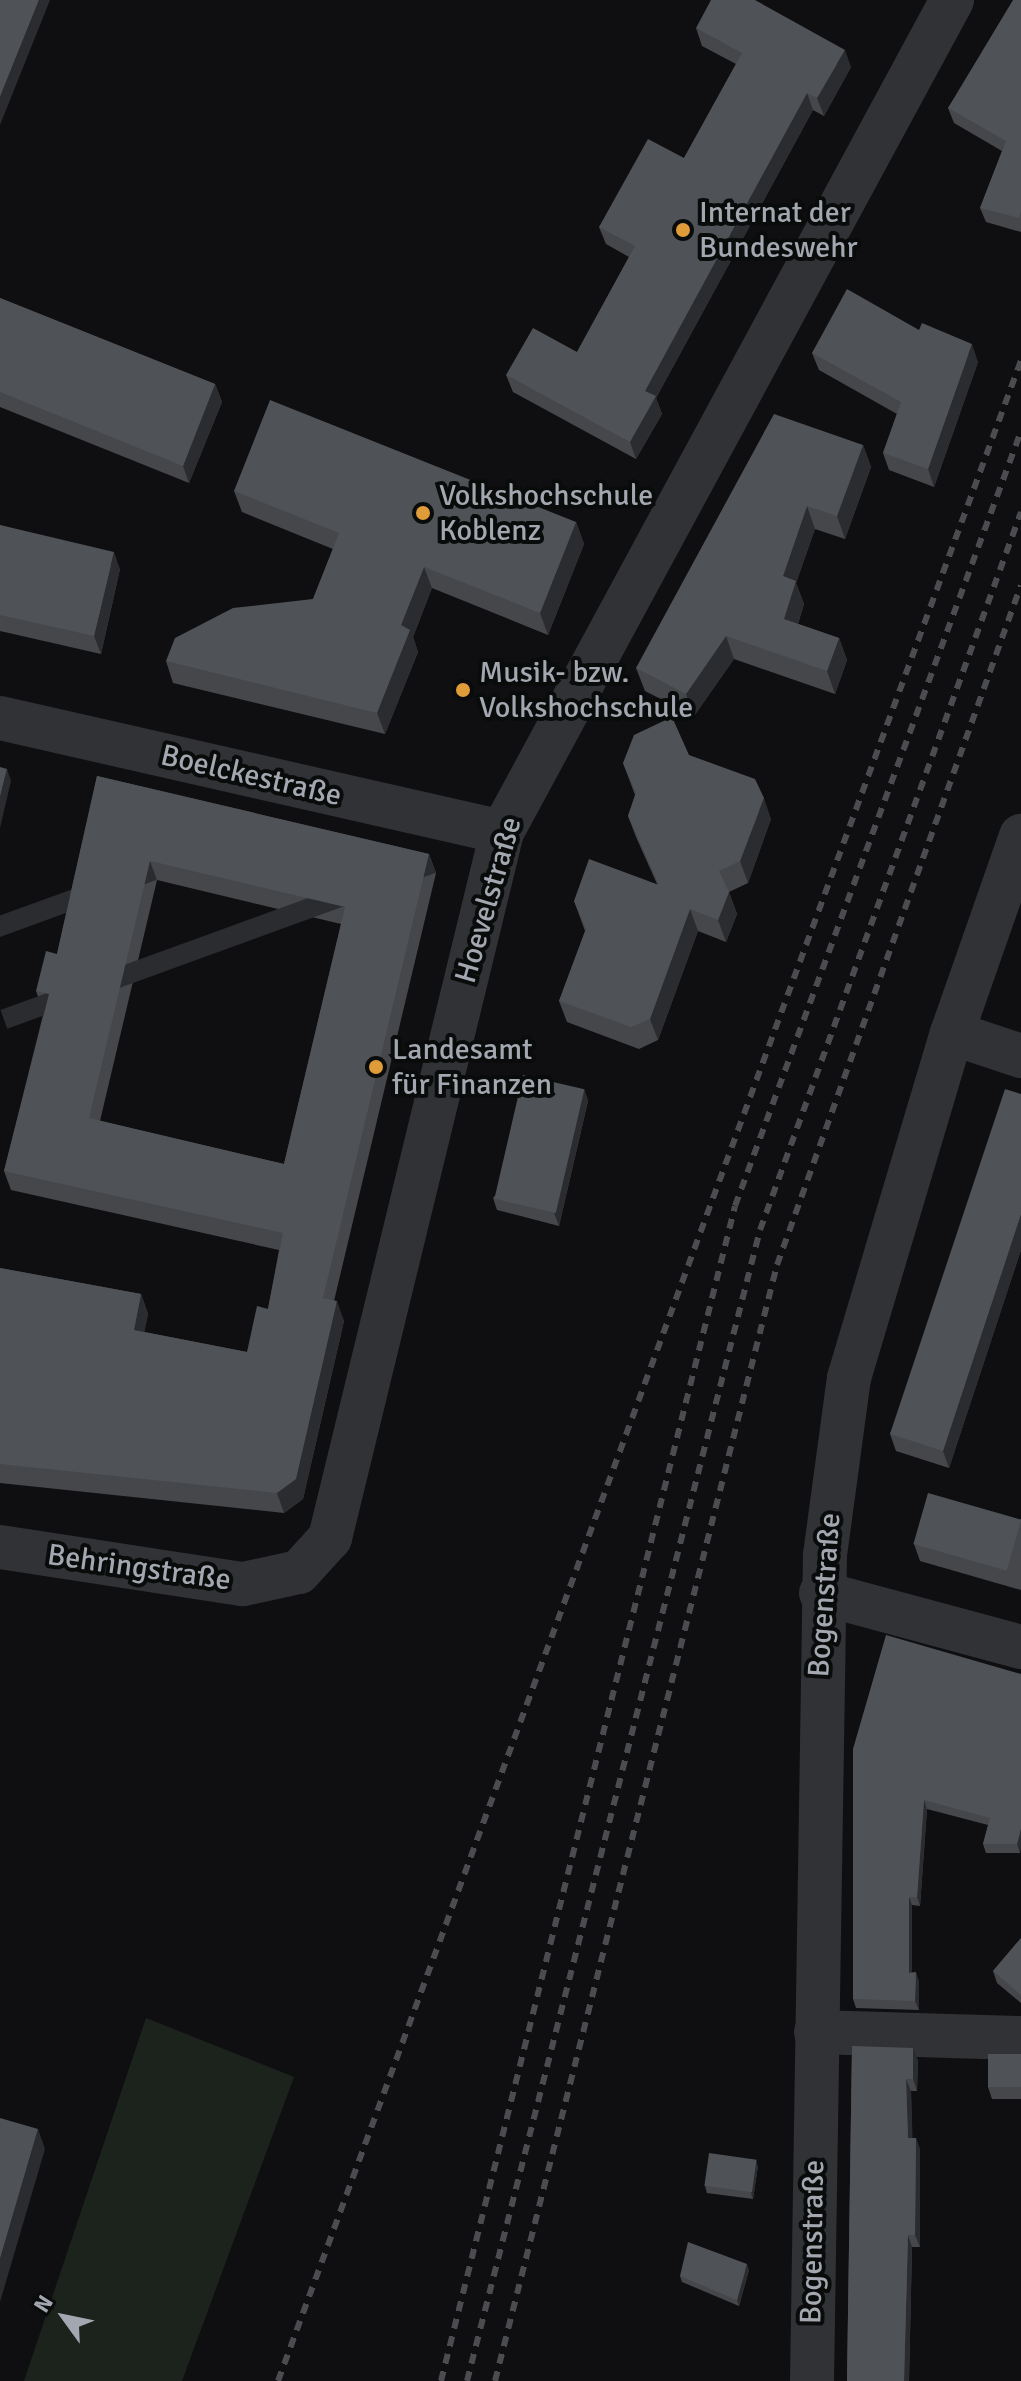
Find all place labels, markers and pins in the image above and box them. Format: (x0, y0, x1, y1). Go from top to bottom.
place label: Internat der Bundeswehr (699, 195, 858, 266)
marker: Internat der Bundeswehr (674, 221, 692, 239)
place label: Volkshochschule Koblenz (439, 478, 653, 548)
marker: Volkshochschule Koblenz (414, 504, 432, 522)
place label: Musik- bzw. Volkshochschule (479, 655, 693, 726)
marker: Musik- bzw. Volkshochschule (454, 681, 472, 699)
place label: Landesamt für Finanzen (392, 1032, 552, 1102)
marker: Landesamt für Finanzen (367, 1058, 385, 1076)

